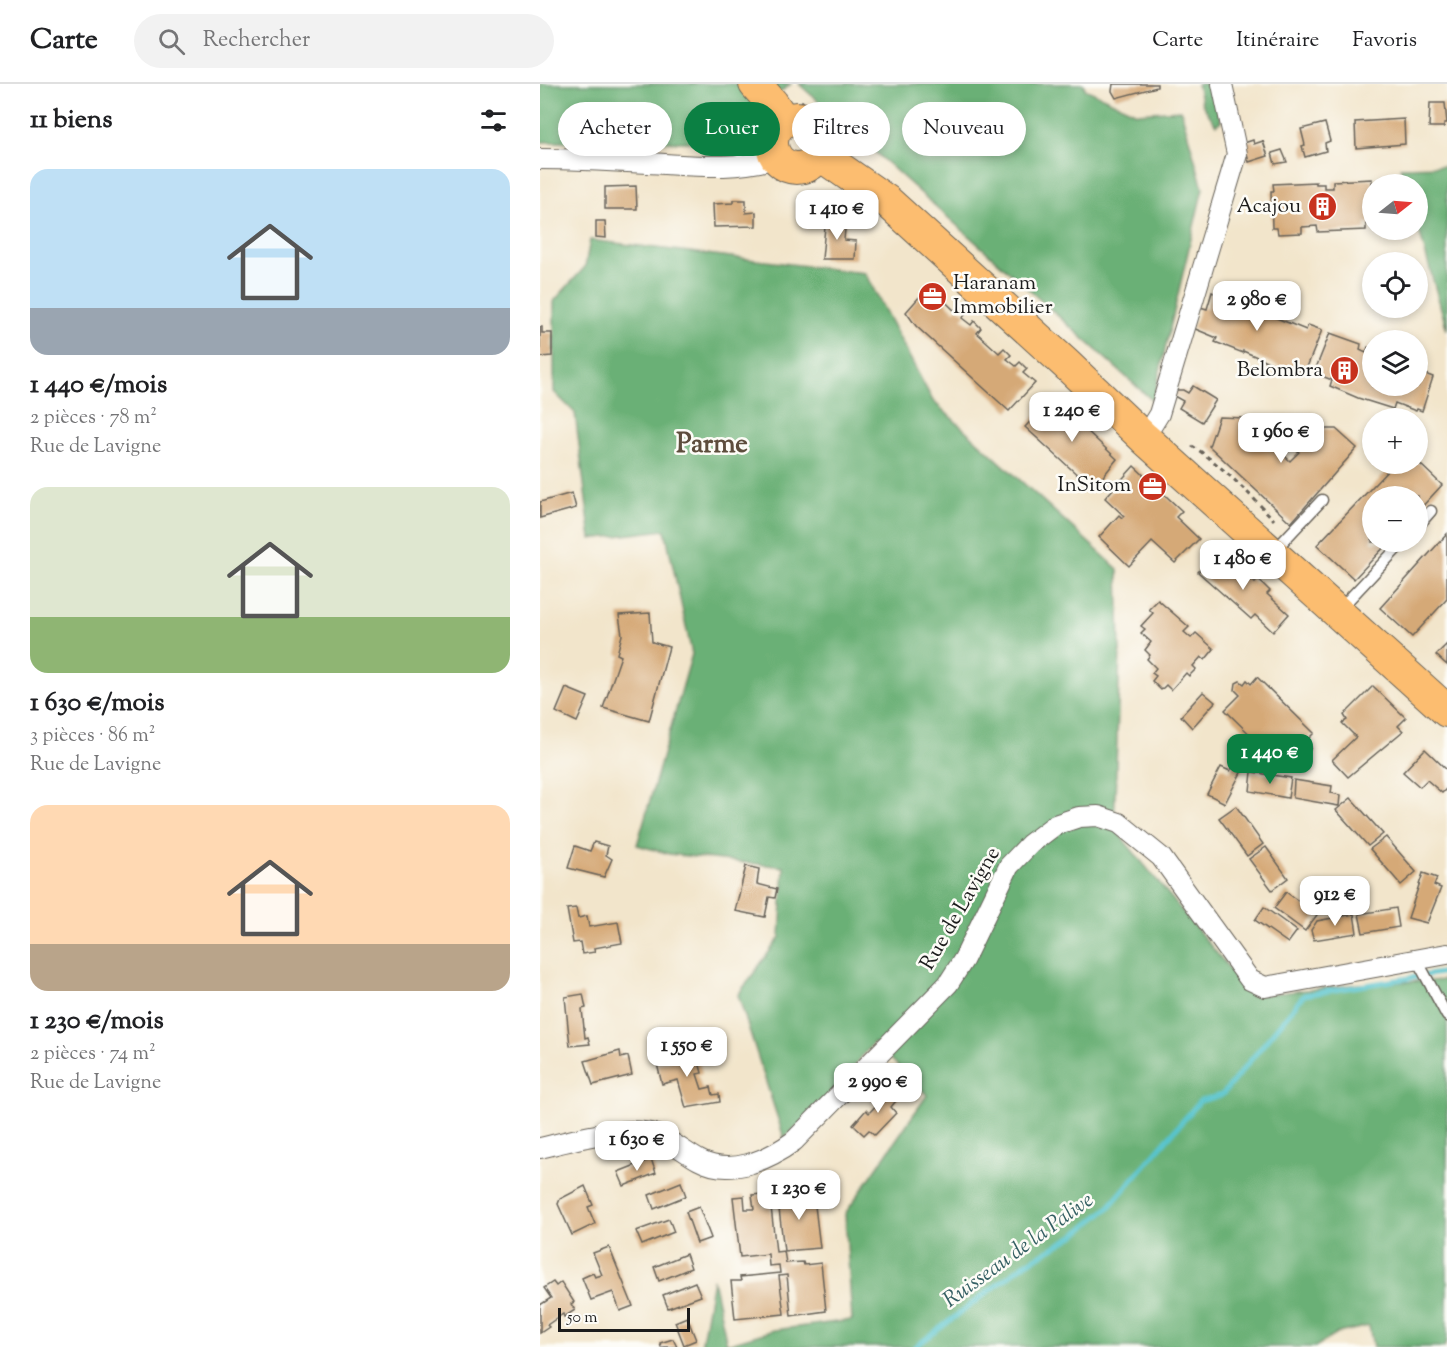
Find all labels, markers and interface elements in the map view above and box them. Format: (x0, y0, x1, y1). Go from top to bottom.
search box (134, 14, 554, 68)
text: Carte (30, 21, 98, 61)
icon: search (155, 25, 188, 58)
text: Rechercher (203, 25, 310, 57)
text: Carte (1152, 26, 1203, 56)
text: Itinéraire (1236, 26, 1319, 56)
text: Favoris (1352, 26, 1417, 56)
text: 11 biens (30, 102, 112, 139)
chip: Acheter (558, 102, 672, 156)
chip: Louer (684, 102, 780, 156)
chip: Filtres (792, 102, 890, 156)
chip: Nouveau (902, 102, 1026, 156)
icon: filters (477, 104, 510, 137)
north arrow (1362, 174, 1428, 240)
map controls (1362, 174, 1428, 552)
pin: 1 410 € (782, 190, 892, 241)
building icon: Acajou (1306, 191, 1338, 223)
place label: Acajou (1237, 192, 1301, 222)
text: 1 410 € (810, 195, 864, 224)
icon: home (216, 208, 324, 316)
button: locate (1362, 252, 1428, 318)
place label: Haranam Immobilier (953, 269, 1053, 323)
office icon: Haranam Immobilier (916, 280, 948, 312)
pin: 2 980 € (1202, 281, 1312, 332)
text: 2 980 € (1227, 286, 1287, 315)
button: layers (1362, 330, 1428, 396)
building icon: Belombra (1328, 355, 1360, 387)
place label: Belombra (1237, 356, 1323, 386)
text: 1 440 €/mois (30, 367, 167, 404)
pin: 1 240 € (1017, 392, 1127, 443)
text: 1 240 € (1043, 397, 1101, 426)
text: 2 pièces · 78 m² (30, 404, 157, 433)
button: + (1362, 408, 1428, 474)
pin: 1 960 € (1226, 413, 1336, 464)
text: 1 960 € (1252, 418, 1310, 447)
district label: Parme (676, 426, 748, 465)
text: Rue de Lavigne (30, 433, 161, 462)
office icon: InSitom (1136, 470, 1168, 502)
place label: InSitom (1058, 471, 1131, 501)
button: − (1362, 486, 1428, 552)
icon: home (216, 526, 324, 634)
pin: 1 480 € (1188, 540, 1298, 591)
text: 1 480 € (1214, 545, 1272, 574)
text: 1 630 €/mois (30, 685, 164, 722)
text: 3 pièces · 86 m² (30, 722, 156, 751)
pin: 1 440 € (1215, 734, 1325, 785)
text: 1 440 € (1241, 739, 1299, 768)
text: Rue de Lavigne (30, 751, 161, 780)
street label: Rue de Lavigne (914, 842, 1008, 976)
icon: home (216, 844, 324, 952)
pin: 912 € (1293, 876, 1377, 927)
text: 912 € (1314, 881, 1356, 910)
text: 1 230 €/mois (30, 1003, 164, 1040)
pin: 1 550 € (632, 1027, 742, 1078)
text: 1 550 € (661, 1032, 713, 1061)
text: 2 pièces · 74 m² (30, 1040, 156, 1069)
pin: 2 990 € (823, 1063, 933, 1114)
text: 2 990 € (848, 1068, 908, 1097)
text: Rue de Lavigne (30, 1069, 161, 1098)
pin: 1 630 € (582, 1121, 692, 1172)
text: 1 630 € (609, 1126, 665, 1155)
pin: 1 230 € (744, 1170, 854, 1221)
text: 1 230 € (771, 1175, 827, 1204)
water label: Ruisseau de la Palive (937, 1185, 1101, 1317)
scale bar (558, 1305, 690, 1332)
text: 50 m (567, 1307, 598, 1330)

